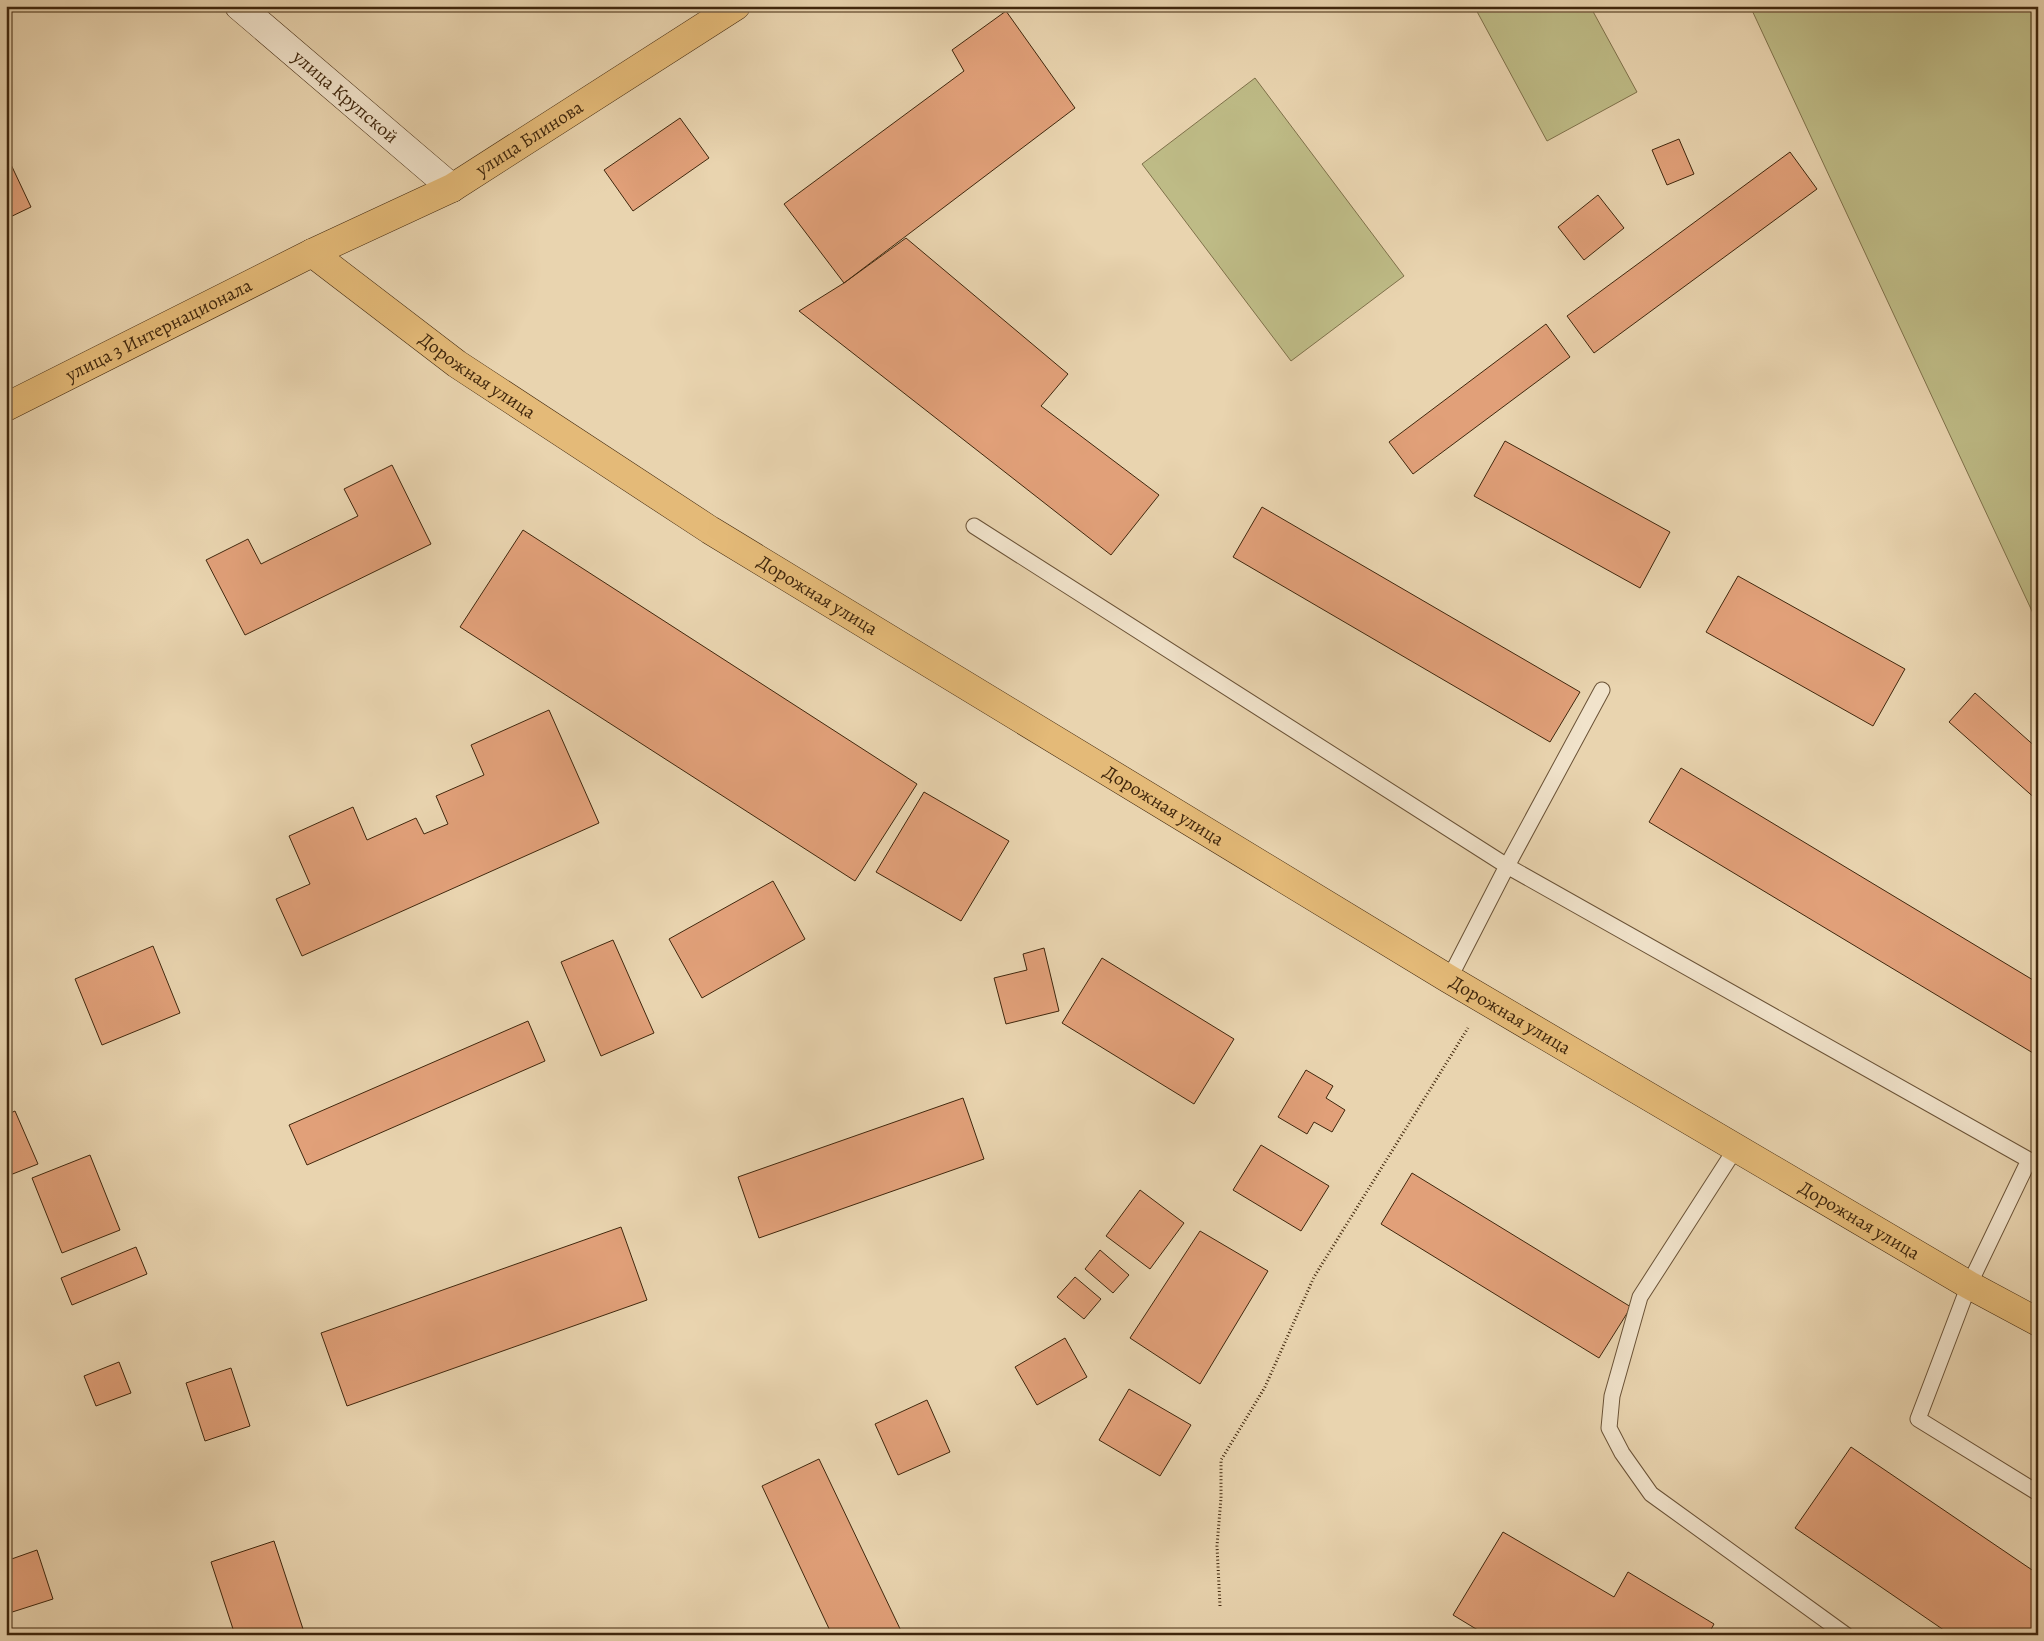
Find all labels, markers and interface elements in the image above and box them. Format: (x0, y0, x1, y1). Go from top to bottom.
street label: улица Крупской (286, 44, 404, 150)
street label: улица Блинова (470, 94, 588, 183)
street label: улица 3 Интернационала (60, 272, 257, 388)
street label: Дорожная улица (413, 326, 541, 425)
street label: Дорожная улица (752, 549, 883, 642)
street label: Дорожная улица (1098, 759, 1229, 852)
street label: Дорожная улица (1445, 969, 1576, 1061)
street label: Дорожная улица (1794, 1175, 1925, 1266)

